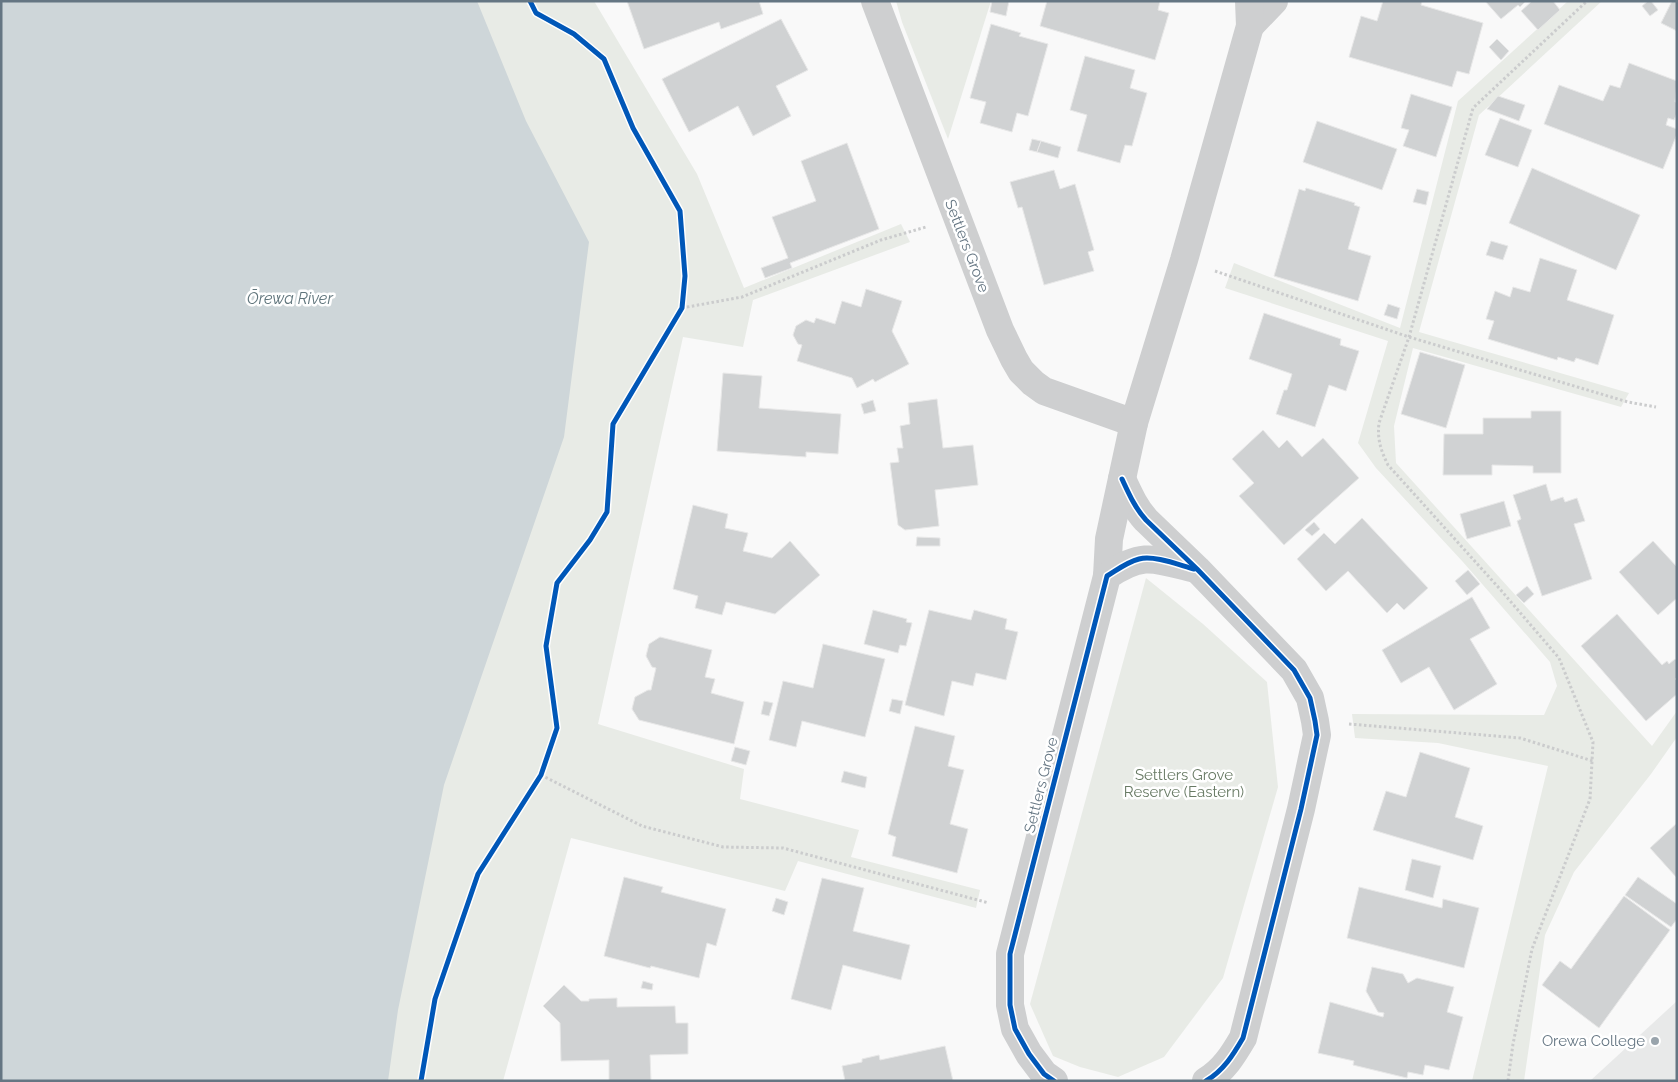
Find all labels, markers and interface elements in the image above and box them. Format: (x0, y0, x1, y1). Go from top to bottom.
street label: Settlers Grove (941, 197, 993, 295)
water label: Ōrewa River (247, 289, 333, 308)
street label: Settlers Grove (1020, 735, 1062, 835)
park label: Settlers Grove Reserve (Eastern) (1124, 766, 1244, 801)
place label: Orewa College (1542, 1032, 1645, 1050)
marker: Orewa College (1649, 1035, 1661, 1047)

